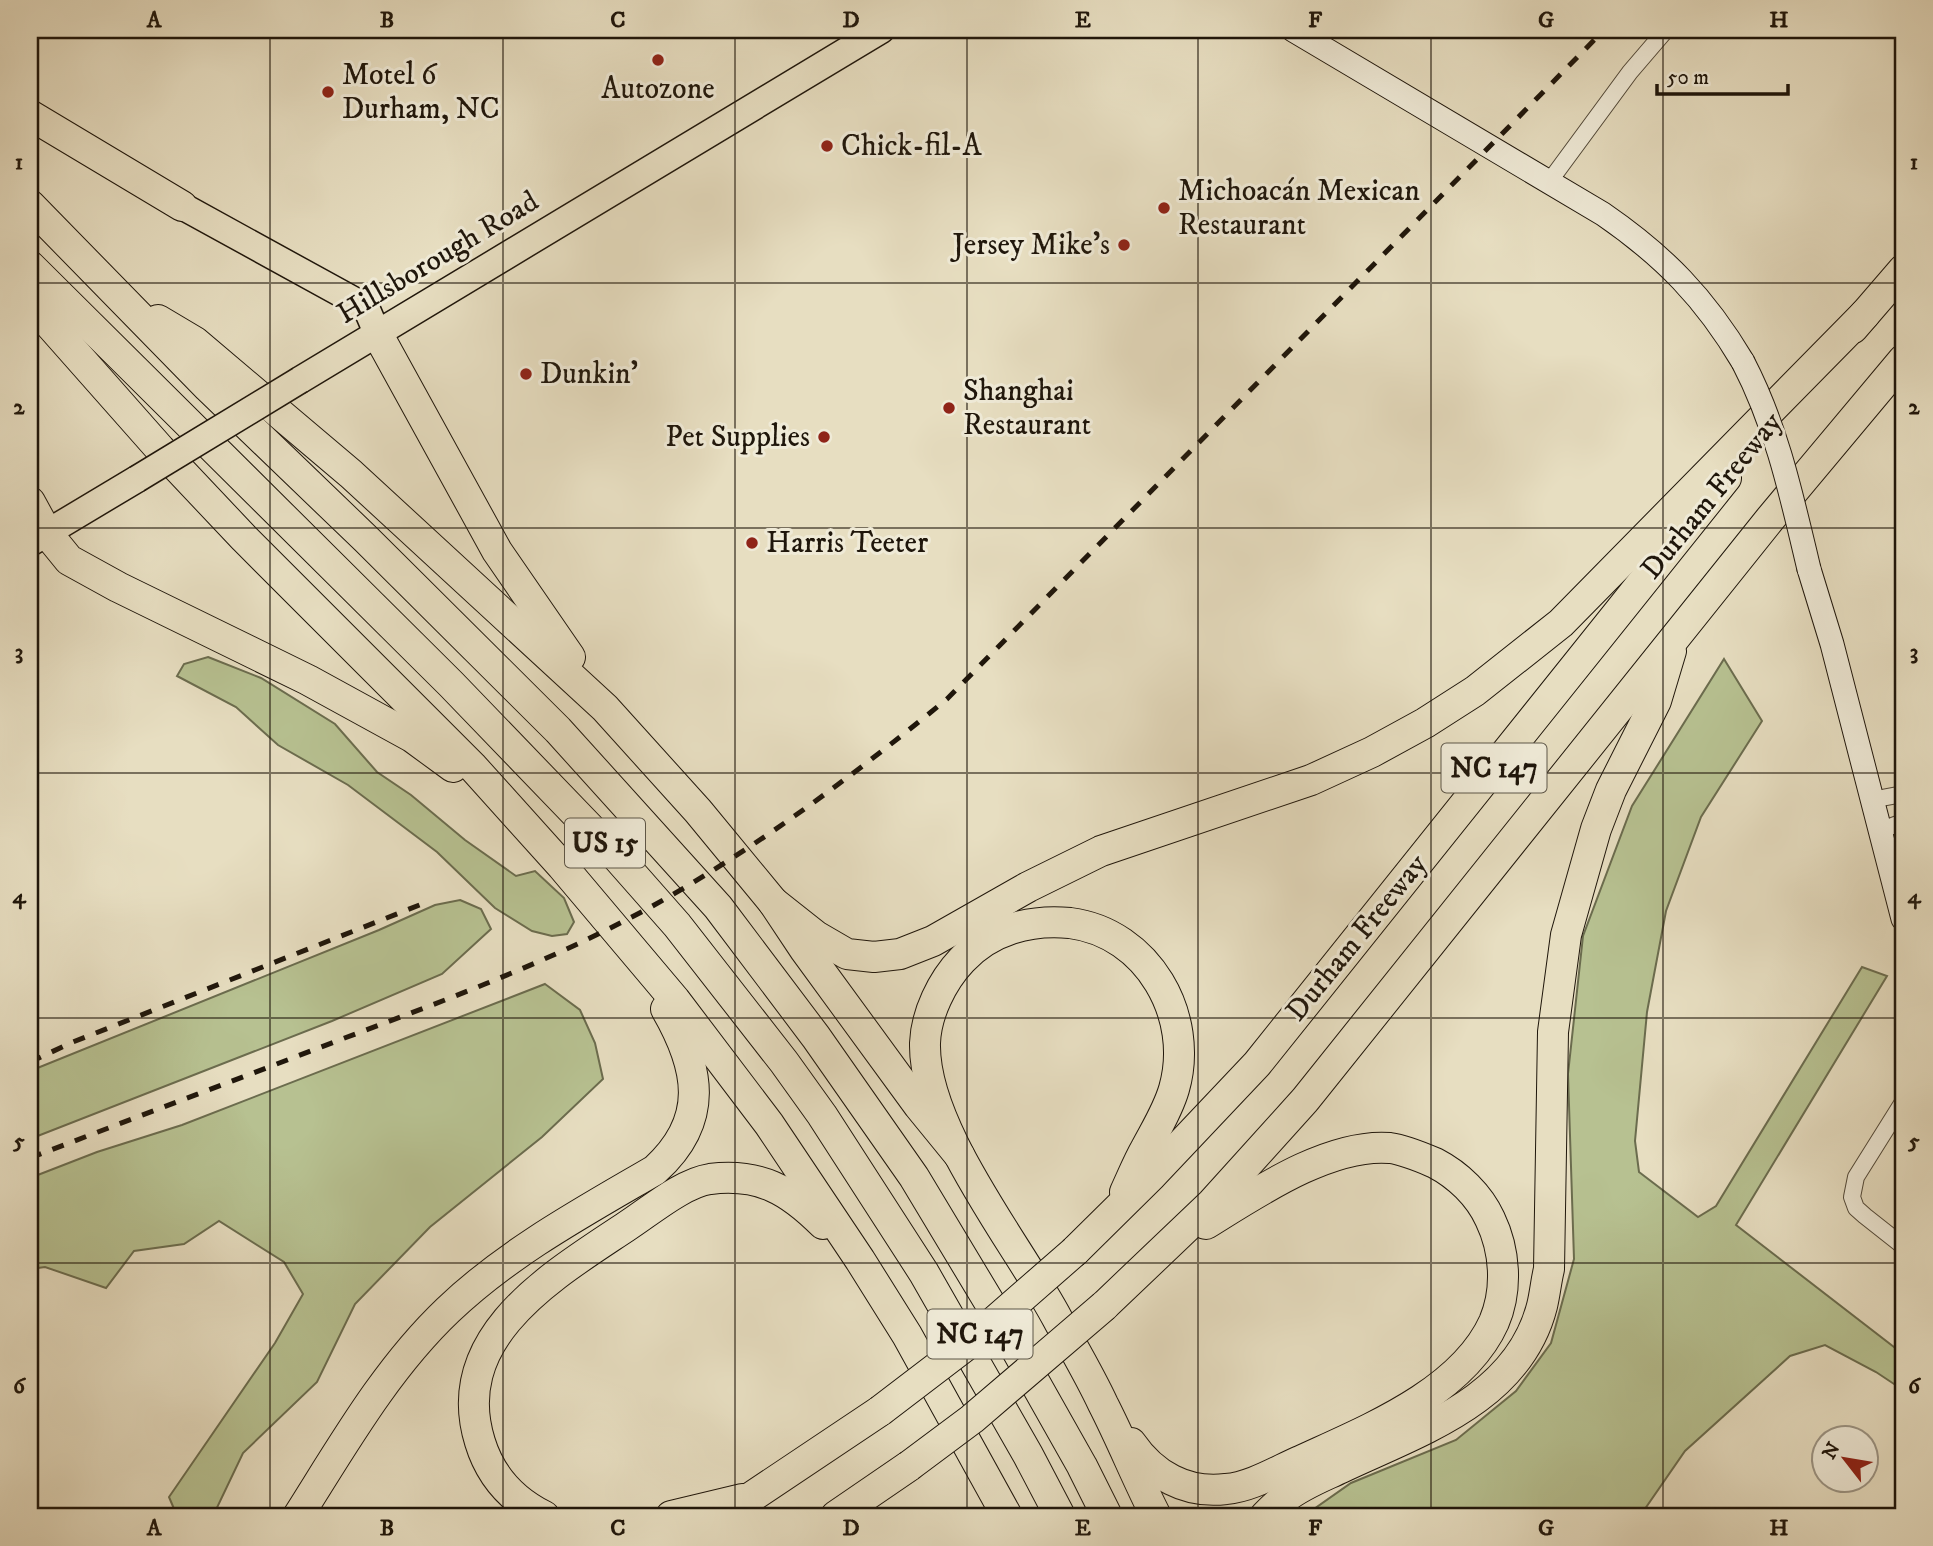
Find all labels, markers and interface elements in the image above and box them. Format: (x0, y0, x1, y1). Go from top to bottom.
text: A (146, 6, 163, 35)
text: B (380, 6, 394, 35)
text: C (610, 6, 626, 35)
text: D (842, 6, 860, 35)
text: E (1075, 6, 1091, 35)
text: F (1308, 6, 1323, 35)
text: G (1538, 6, 1554, 35)
text: H (1769, 6, 1789, 35)
marker: Autozone (650, 52, 666, 68)
scale bar (1657, 52, 1788, 96)
place label: Motel 6 Durham, NC (342, 57, 500, 128)
text: 50 m (1667, 65, 1709, 91)
place label: Autozone (601, 71, 715, 108)
marker: Motel 6 Durham, NC (320, 84, 336, 100)
place label: Chick-fil-A (841, 128, 982, 165)
marker: Chick-fil-A (819, 138, 835, 154)
text: 1 (15, 148, 23, 177)
text: 1 (1910, 148, 1918, 177)
place label: Michoacán Mexican Restaurant (1178, 173, 1420, 244)
street label: Hillsborough Road (330, 183, 546, 333)
marker: Michoacán Mexican Restaurant (1156, 200, 1172, 216)
place label: Jersey Mike's (949, 227, 1110, 264)
marker: Jersey Mike's (1116, 237, 1132, 253)
place label: Dunkin' (540, 356, 638, 393)
marker: Dunkin' (518, 366, 534, 382)
place label: Shanghai Restaurant (963, 373, 1091, 444)
text: 2 (13, 393, 25, 422)
text: 2 (1908, 393, 1920, 422)
marker: Shanghai Restaurant (941, 400, 957, 416)
street label: Durham Freeway (1633, 404, 1791, 587)
place label: Pet Supplies (665, 419, 810, 456)
marker: Pet Supplies (816, 429, 832, 445)
place label: Harris Teeter (766, 525, 928, 562)
marker: Harris Teeter (744, 535, 760, 551)
text: 3 (15, 638, 23, 667)
text: 3 (1910, 638, 1918, 667)
road number: NC 147 (1442, 744, 1546, 792)
road number: US 15 (565, 818, 645, 868)
street label: Durham Freeway (1278, 846, 1436, 1029)
text: 4 (12, 882, 27, 911)
text: 4 (1907, 882, 1922, 911)
text: 5 (12, 1127, 25, 1156)
text: 5 (1907, 1127, 1920, 1156)
road number: NC 147 (928, 1310, 1032, 1358)
text: 6 (13, 1372, 27, 1401)
text: 6 (1908, 1372, 1922, 1401)
north arrow (1811, 1424, 1881, 1494)
text: N (1818, 1438, 1846, 1464)
text: A (146, 1514, 163, 1543)
text: B (380, 1514, 394, 1543)
text: C (610, 1514, 626, 1543)
text: D (842, 1514, 860, 1543)
text: E (1075, 1514, 1091, 1543)
text: F (1308, 1514, 1323, 1543)
text: G (1538, 1514, 1554, 1543)
text: H (1769, 1514, 1789, 1543)

